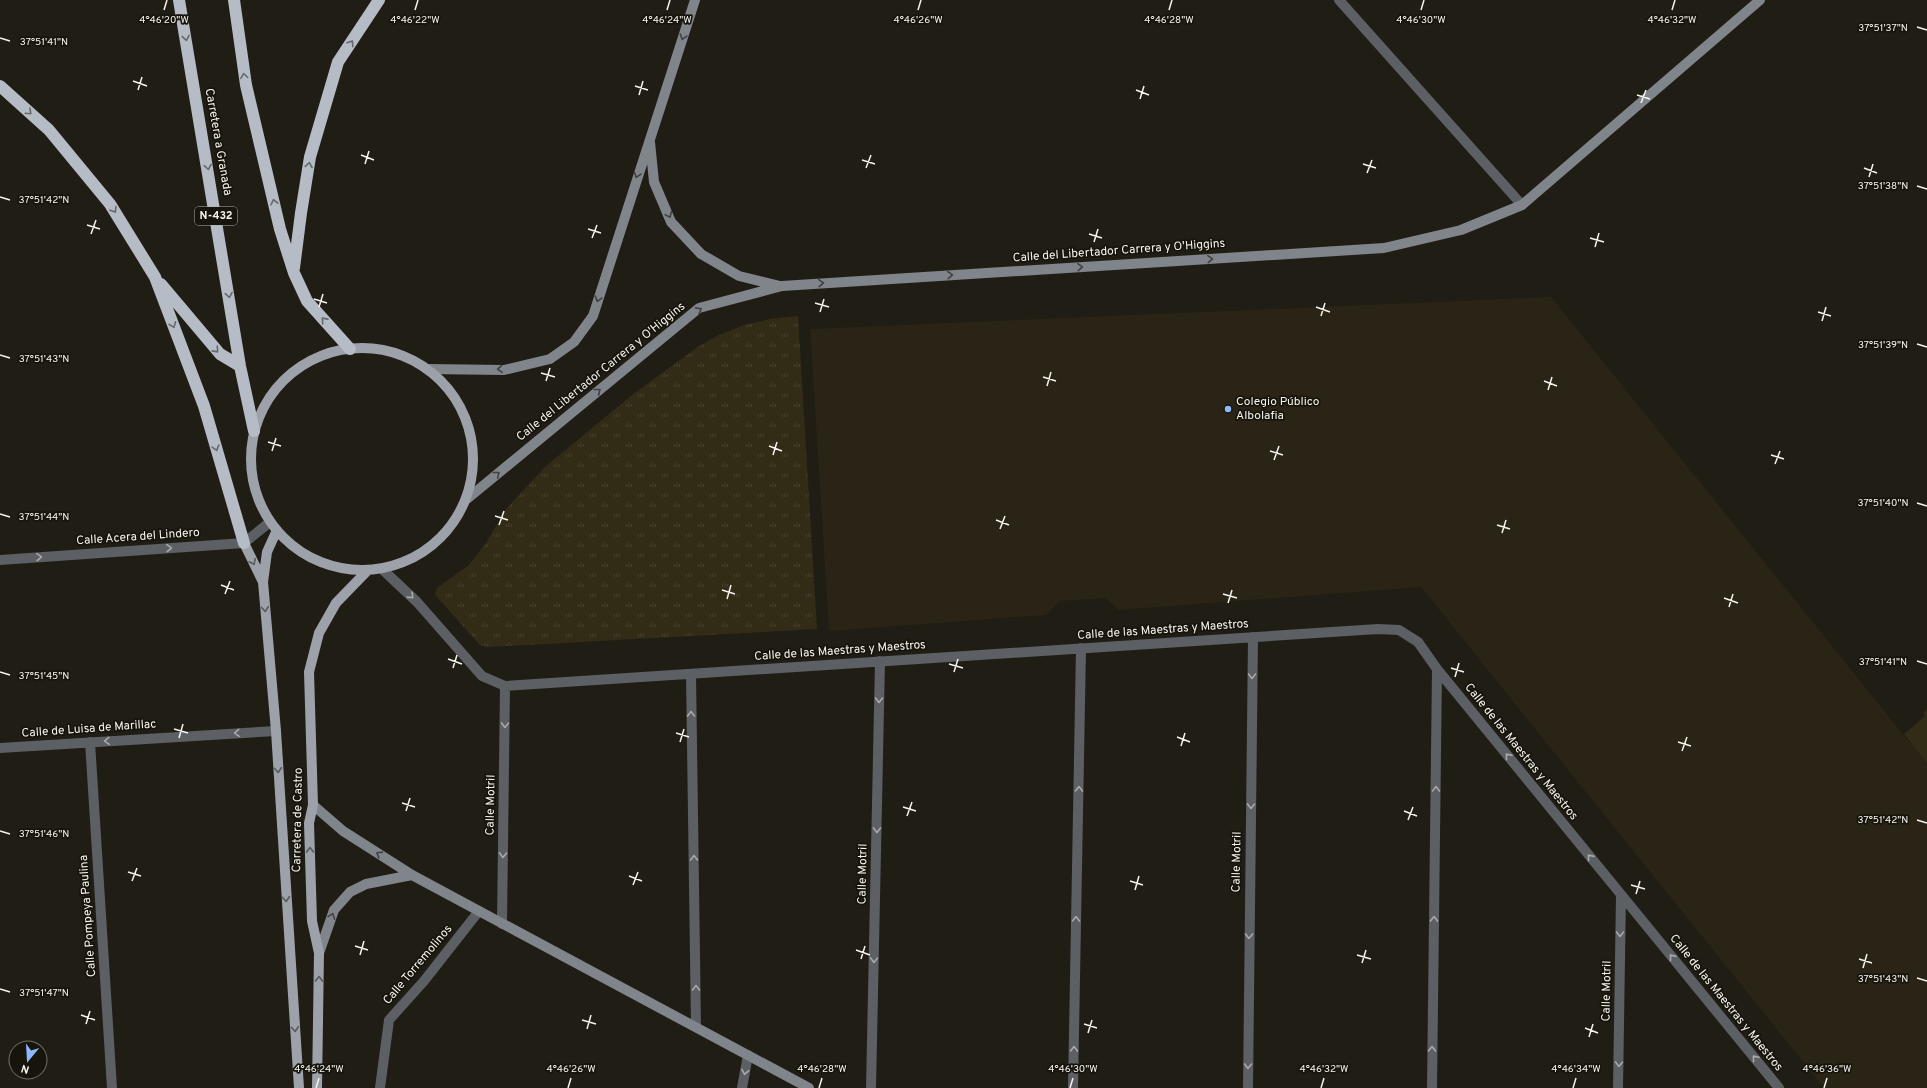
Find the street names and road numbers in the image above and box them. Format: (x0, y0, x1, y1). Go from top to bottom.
street label: Carretera a Granada (201, 87, 235, 197)
road number: N-432 (195, 207, 237, 225)
street label: Calle del Libertador Carrera y O'Higgins (1012, 236, 1226, 266)
street label: Calle del Libertador Carrera y O'Higgins (513, 299, 689, 445)
street label: Calle Acera del Lindero (76, 525, 201, 549)
street label: Calle de las Maestras y Maestros (1077, 616, 1249, 644)
street label: Calle de las Maestras y Maestros (754, 637, 926, 665)
street label: Calle de las Maestras y Maestros (1461, 680, 1581, 824)
street label: Calle de Luisa de Marillac (21, 716, 157, 742)
street label: Carretera de Castro (289, 767, 307, 873)
street label: Calle Motril (482, 774, 500, 836)
street label: Calle Motril (1228, 831, 1246, 893)
street label: Calle Motril (854, 843, 872, 905)
street label: Calle Pompeya Paulina (76, 854, 100, 978)
street label: Calle Torremolinos (380, 922, 456, 1008)
street label: Calle de las Maestras y Maestros (1666, 931, 1786, 1075)
street label: Calle Motril (1598, 960, 1616, 1022)

